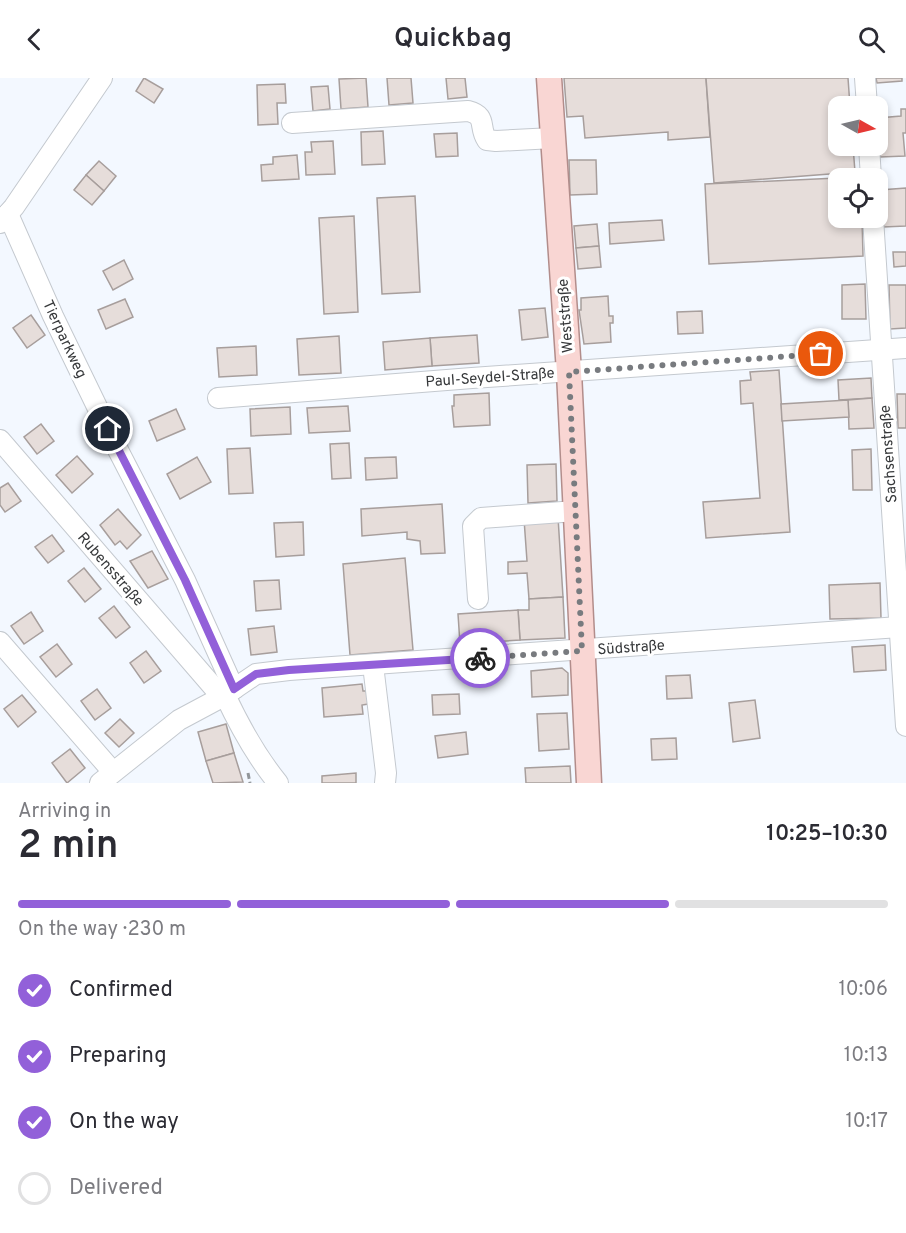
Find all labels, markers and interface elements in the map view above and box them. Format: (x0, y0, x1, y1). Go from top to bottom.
text: Quickbag (394, 22, 512, 56)
icon: back (18, 23, 51, 56)
icon: search (855, 23, 888, 56)
north arrow (828, 96, 888, 156)
map controls (828, 96, 888, 228)
button: locate (828, 168, 888, 228)
street label: Weststraße (554, 278, 579, 354)
street label: Tierparkweg (37, 297, 90, 382)
pin (795, 328, 846, 379)
icon: bag (804, 337, 837, 370)
street label: Paul-Seydel-Straße (425, 365, 555, 392)
pin (82, 403, 133, 454)
street label: Sachsenstraße (877, 404, 902, 504)
icon: home (91, 412, 124, 445)
street label: Rubensstraße (72, 529, 147, 611)
courier (450, 628, 510, 688)
street label: Südstraße (597, 637, 665, 660)
icon: bike (464, 642, 497, 675)
text: Arriving in (18, 799, 111, 825)
text: 10:25–10:30 (766, 821, 888, 848)
text: 2 min (18, 823, 119, 872)
text: On the way · 230 m (18, 917, 186, 943)
icon: check (18, 974, 51, 1007)
text: Confirmed (69, 977, 173, 1004)
text: 10:06 (838, 977, 888, 1003)
icon: check (18, 1040, 51, 1073)
text: Preparing (69, 1043, 167, 1070)
text: 10:13 (844, 1043, 888, 1069)
icon: check (18, 1106, 51, 1139)
text: On the way (69, 1109, 179, 1136)
text: 10:17 (845, 1109, 888, 1135)
text: Delivered (69, 1175, 163, 1202)

